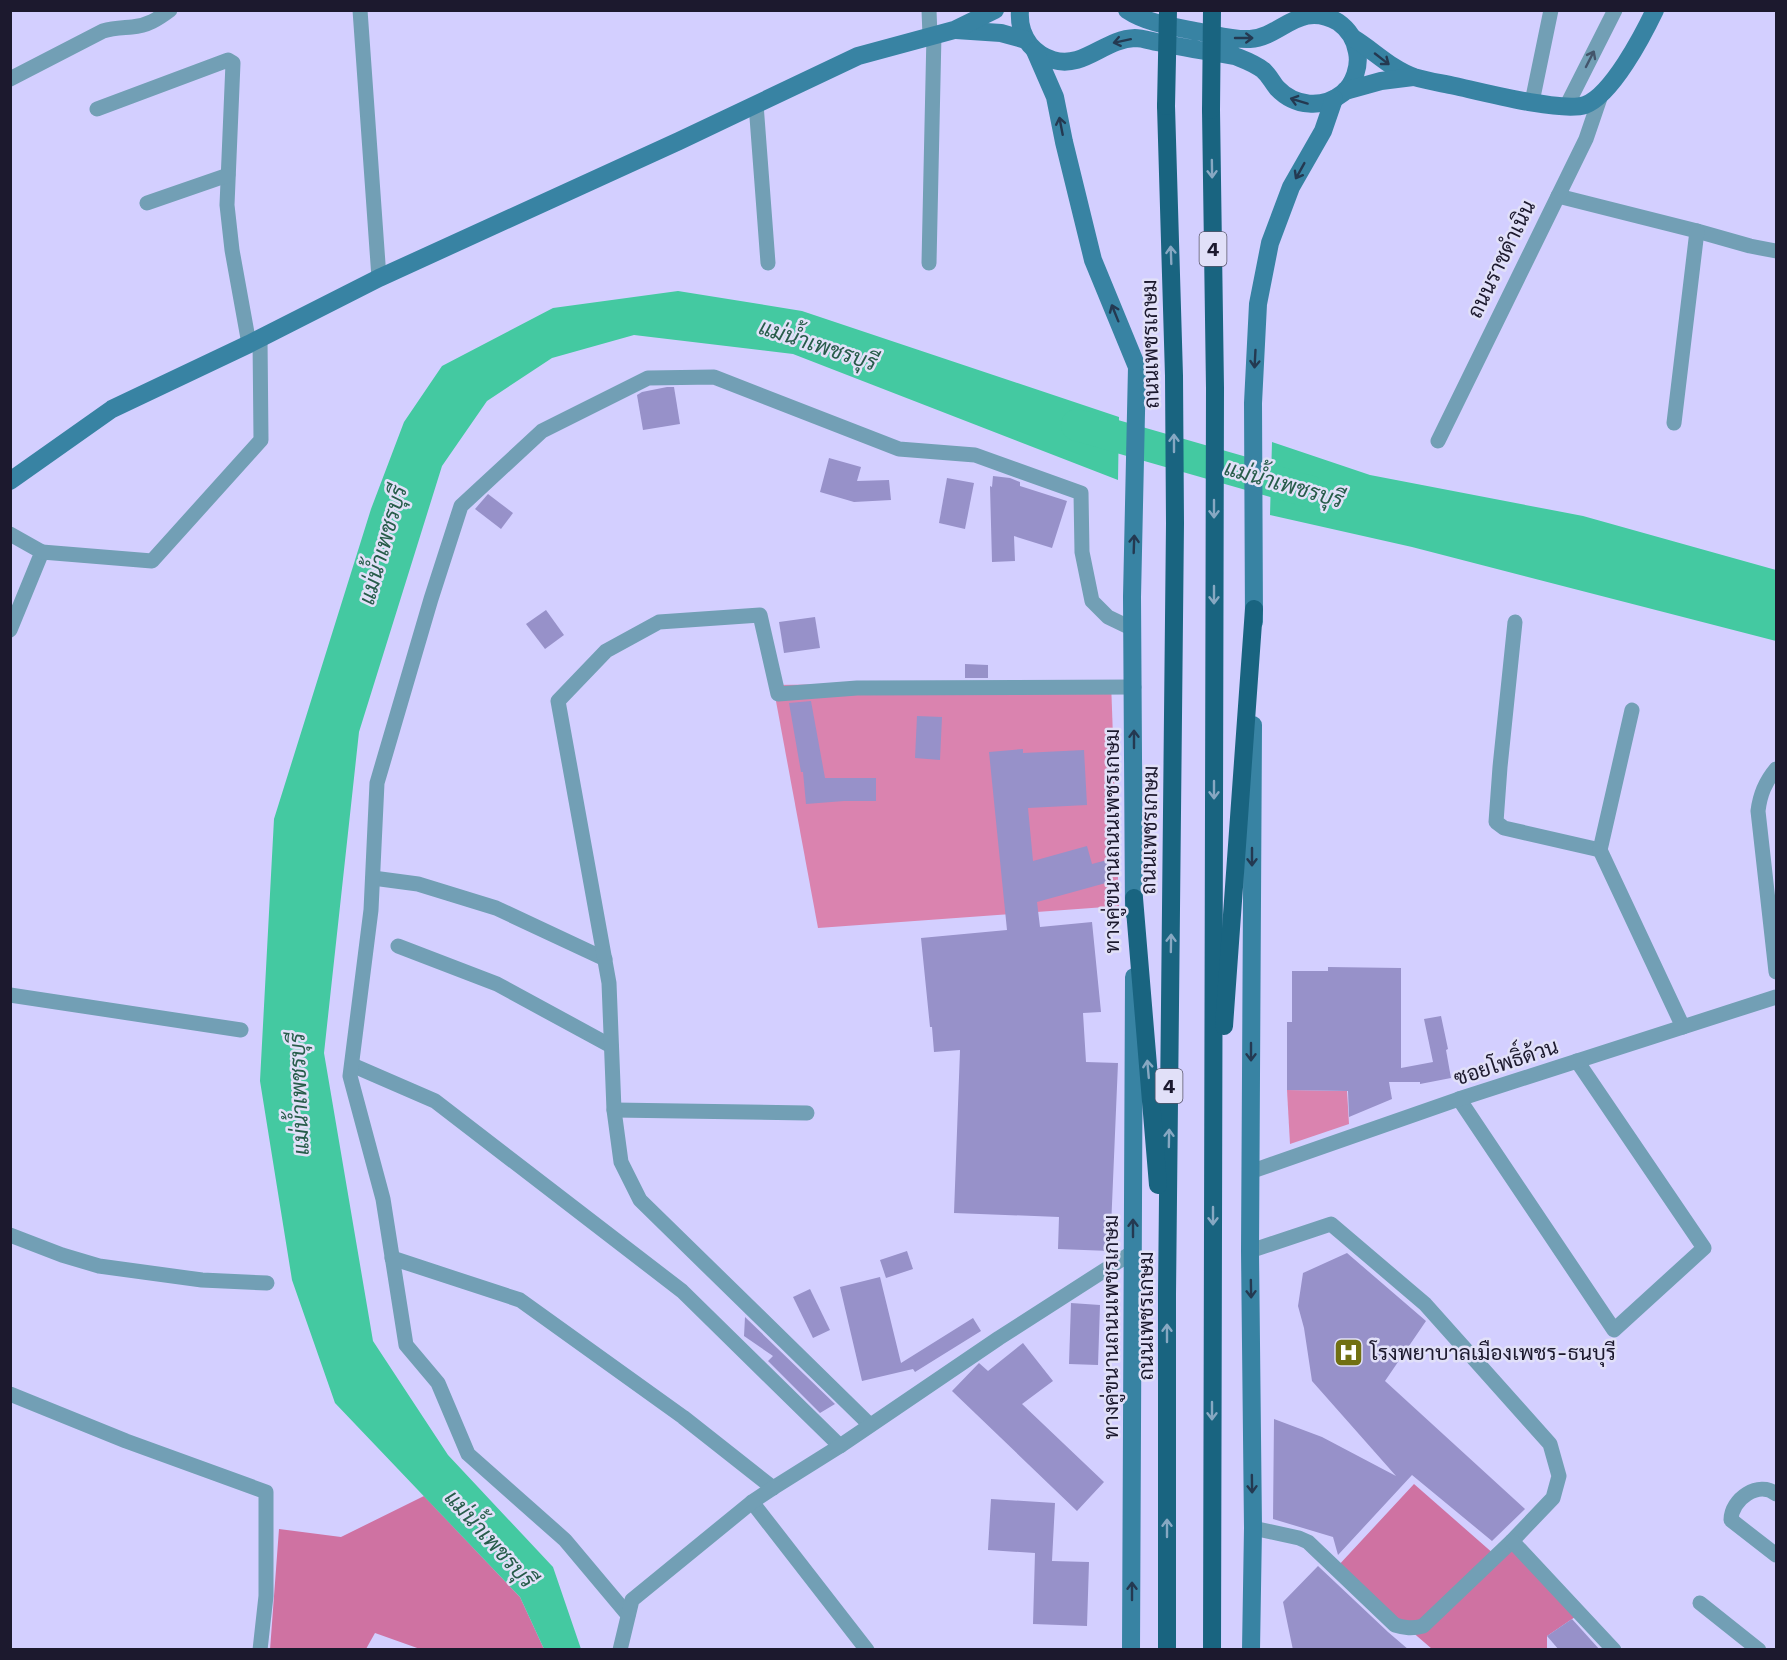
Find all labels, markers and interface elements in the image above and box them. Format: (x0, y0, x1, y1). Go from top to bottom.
one-way arrow (1233, 32, 1253, 44)
one-way arrow (1113, 36, 1132, 47)
one-way arrow (1585, 50, 1597, 68)
one-way arrow (1374, 52, 1390, 65)
one-way arrow (1290, 95, 1309, 106)
one-way arrow (1055, 117, 1066, 136)
one-way arrow (1206, 158, 1218, 178)
one-way arrow (1294, 162, 1306, 179)
street label: ถนนราชดำเนิน (1462, 196, 1540, 322)
road number: 4 (1200, 232, 1226, 266)
one-way arrow (1165, 245, 1176, 265)
street label: ถนนเพชรเกษม (1136, 279, 1164, 409)
one-way arrow (1109, 304, 1120, 322)
water label: แม่น้ำเพชรบุรี (755, 308, 884, 379)
one-way arrow (1250, 348, 1261, 368)
one-way arrow (1169, 434, 1180, 454)
water label: แม่น้ำเพชรบุรี (1221, 448, 1350, 516)
water label: แม่น้ำเพชรบุรี (347, 479, 415, 608)
one-way arrow (1209, 499, 1220, 519)
one-way arrow (1128, 535, 1140, 555)
one-way arrow (1208, 584, 1220, 604)
street label: ทางคู่ขนานถนนเพชรเกษม (1099, 729, 1127, 953)
one-way arrow (1128, 730, 1140, 750)
street label: ถนนเพชรเกษม (1135, 765, 1163, 895)
one-way arrow (1208, 779, 1220, 799)
one-way arrow (1246, 847, 1258, 867)
one-way arrow (1165, 934, 1177, 954)
street label: ซอยโพธิ์ด้วน (1448, 1027, 1561, 1091)
water label: แม่น้ำเพชรบุรี (277, 1030, 317, 1156)
one-way arrow (1245, 1042, 1257, 1062)
one-way arrow (1142, 1059, 1153, 1079)
road number: 4 (1156, 1069, 1182, 1103)
one-way arrow (1163, 1129, 1175, 1149)
one-way arrow (1207, 1205, 1219, 1225)
street label: ทางคู่ขนานถนนเพชรเกษม (1098, 1215, 1126, 1439)
one-way arrow (1127, 1219, 1139, 1239)
street label: ถนนเพชรเกษม (1133, 1251, 1158, 1381)
one-way arrow (1245, 1279, 1257, 1299)
one-way arrow (1161, 1324, 1173, 1344)
hospital icon: โรงพยาบาลเมืองเพชร-ธนบุรี (1333, 1336, 1365, 1368)
place label: โรงพยาบาลเมืองเพชร-ธนบุรี (1369, 1339, 1616, 1367)
one-way arrow (1206, 1400, 1218, 1420)
one-way arrow (1247, 1474, 1258, 1494)
water label: แม่น้ำเพชรบุรี (438, 1480, 547, 1596)
one-way arrow (1161, 1519, 1173, 1539)
one-way arrow (1126, 1582, 1138, 1602)

